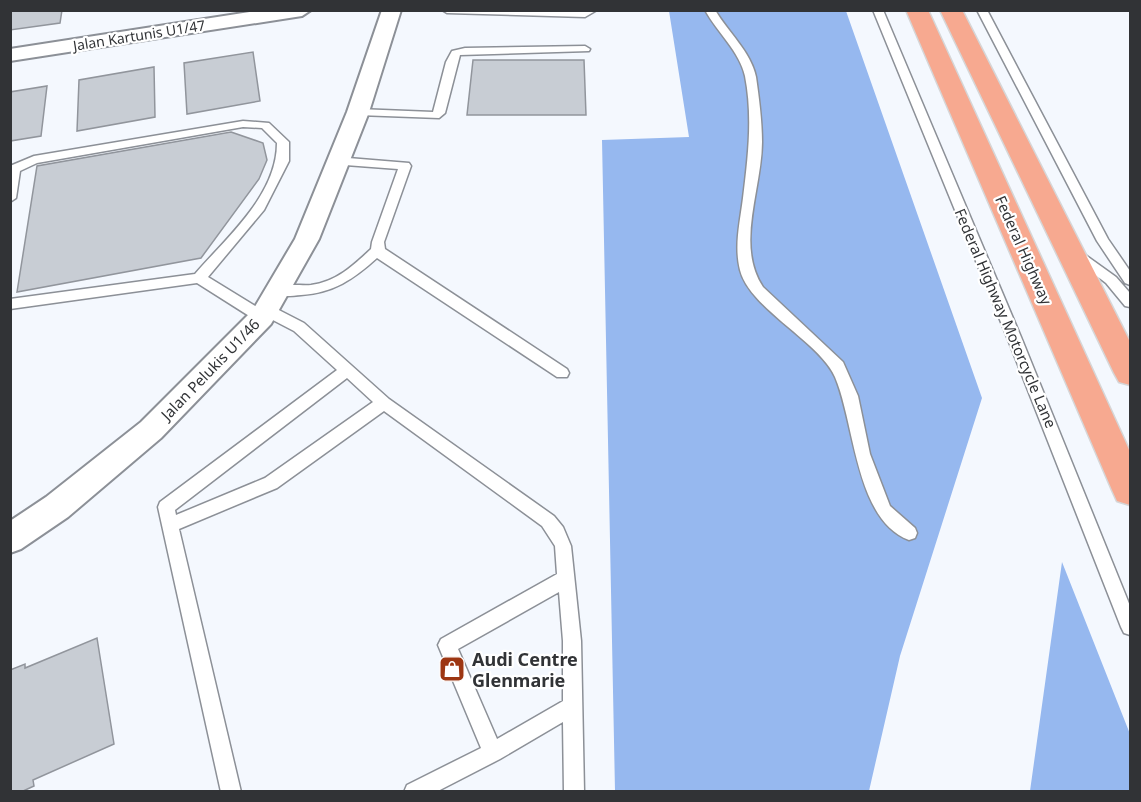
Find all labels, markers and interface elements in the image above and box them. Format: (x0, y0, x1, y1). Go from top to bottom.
street label: Jalan Kartunis U1/47 (70, 15, 206, 55)
street label: Federal Highway (991, 192, 1057, 308)
street label: Federal Highway Motorcycle Lane (951, 205, 1061, 431)
street label: Jalan Pelukis U1/46 (155, 314, 264, 426)
place label: Audi Centre Glenmarie (472, 647, 578, 692)
shop icon: Audi Centre Glenmarie (437, 654, 467, 684)

